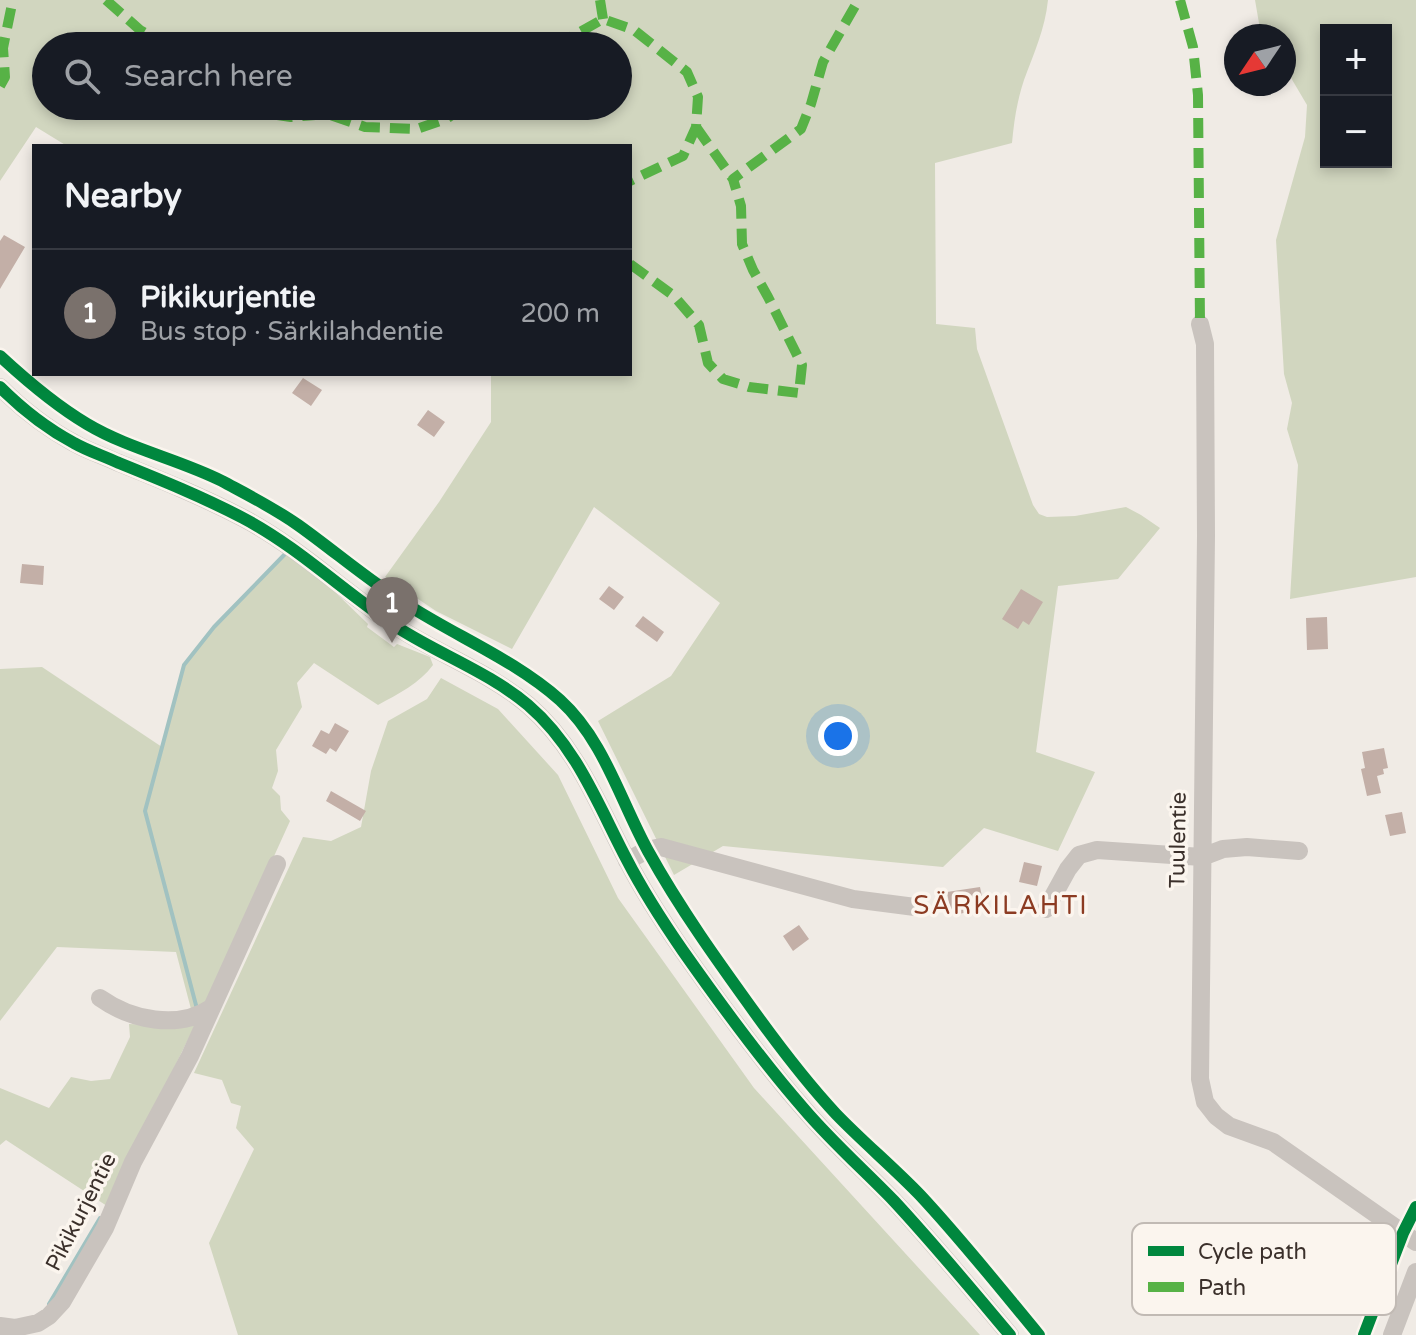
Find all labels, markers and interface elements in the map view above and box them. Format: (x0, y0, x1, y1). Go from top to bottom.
north arrow (1224, 24, 1296, 96)
map controls (1320, 24, 1392, 168)
button: + (1320, 24, 1392, 96)
search box (32, 32, 632, 120)
icon: search (60, 54, 104, 98)
text: Search here (124, 58, 293, 95)
button: − (1320, 96, 1392, 168)
text: Nearby (64, 176, 182, 217)
text: Pikikurjentie (140, 279, 316, 316)
text: 1 (82, 298, 98, 329)
text: 200 m (520, 298, 600, 329)
text: Bus stop · Särkilahdentie (140, 316, 443, 347)
pin: 1 (366, 577, 418, 643)
your location (818, 716, 858, 756)
street label: Tuulentie (1164, 792, 1192, 888)
district label: SÄRKILAHTI (913, 890, 1089, 921)
street label: Pikikurjentie (40, 1149, 122, 1275)
legend (1132, 1223, 1396, 1315)
text: Cycle path (1198, 1239, 1307, 1265)
text: Path (1198, 1275, 1246, 1301)

